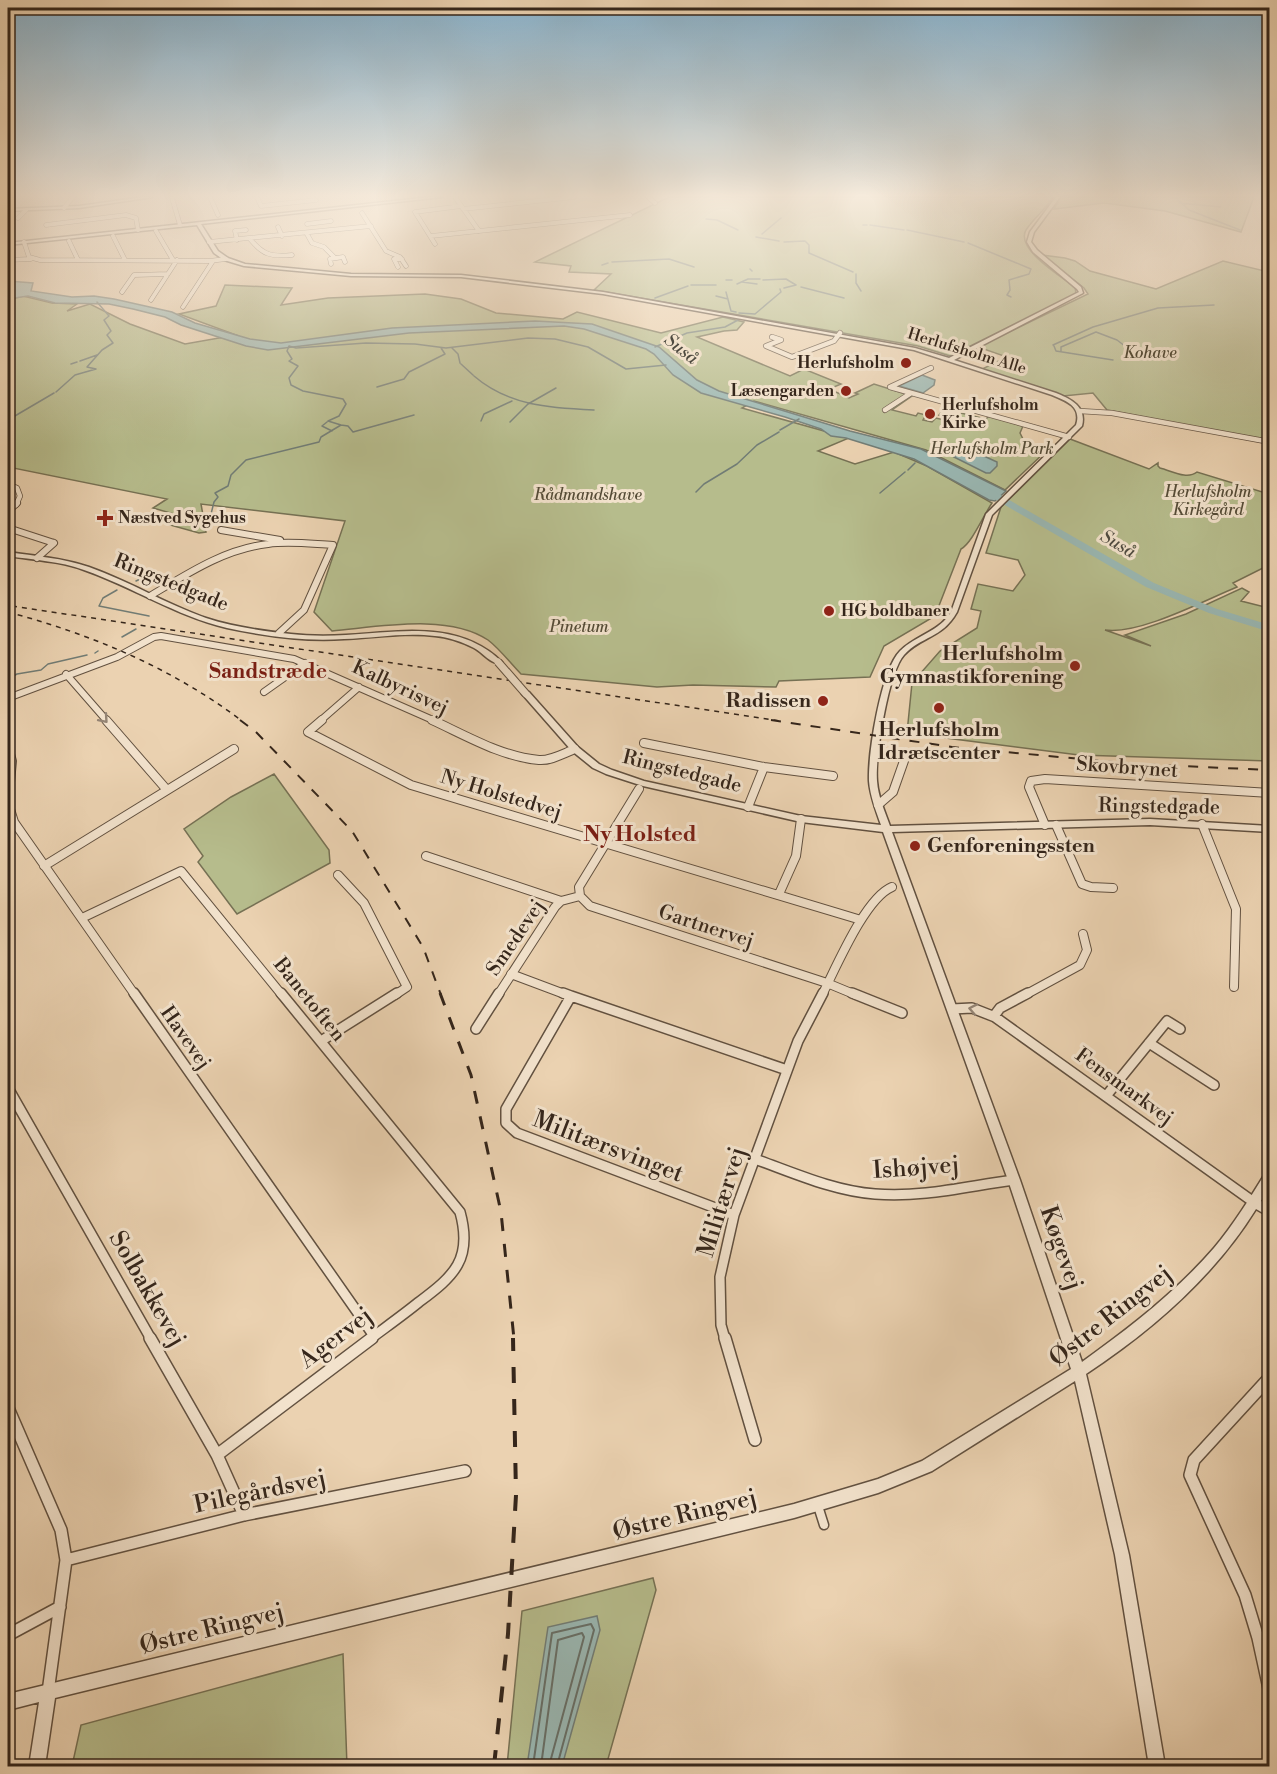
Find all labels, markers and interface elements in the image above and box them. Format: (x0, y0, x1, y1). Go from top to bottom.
street label: Herlufsholm Alle (905, 323, 1029, 379)
water label: Suså (659, 328, 704, 370)
park label: Kohave (1123, 343, 1177, 363)
place label: Herlufsholm (797, 353, 894, 373)
marker: Herlufsholm (899, 356, 913, 370)
place label: Læsengarden (731, 381, 834, 401)
marker: Læsengarden (839, 384, 853, 398)
place label: Herlufsholm Kirke (942, 395, 1039, 433)
marker: Herlufsholm Kirke (923, 407, 937, 421)
park label: Herlufsholm Park (929, 439, 1054, 459)
park label: Herlufsholm Kirkegård (1163, 482, 1253, 520)
park label: Rådmandshave (533, 485, 643, 505)
place label: Næstved Sygehus (118, 508, 246, 528)
marker: Næstved Sygehus (96, 509, 114, 527)
water label: Suså (1096, 525, 1141, 564)
street label: Ringstedgade (110, 549, 232, 617)
place label: HG boldbaner (841, 601, 950, 621)
marker: HG boldbaner (822, 604, 836, 618)
park label: Pinetum (548, 617, 610, 637)
place label: Herlufsholm Gymnastikforening (880, 642, 1064, 690)
street label: Kalbyrisvej (348, 655, 452, 721)
district label: Sandstræde (209, 659, 327, 685)
marker: Herlufsholm Gymnastikforening (1068, 659, 1082, 673)
place label: Radissen (726, 689, 812, 714)
marker: Radissen (816, 694, 830, 708)
marker: Herlufsholm Idrætscenter (932, 701, 946, 715)
one-way arrow (97, 712, 108, 722)
place label: Herlufsholm Idrætscenter (877, 718, 1001, 766)
street label: Ringstedgade (620, 745, 744, 799)
street label: Skovbrynet (1075, 752, 1179, 784)
street label: Ny Holstedvej (437, 765, 565, 825)
street label: Ringstedgade (1098, 793, 1220, 821)
district label: Ny Holsted (583, 821, 697, 848)
place label: Genforeningssten (927, 834, 1096, 859)
marker: Genforeningssten (908, 839, 922, 853)
street label: Smedevej (481, 895, 551, 981)
street label: Gartnervej (655, 900, 757, 954)
street label: Banetoften (267, 952, 350, 1047)
street label: Havevej (154, 1001, 216, 1075)
one-way arrow (969, 1003, 979, 1016)
street label: Fensmarkvej (1070, 1043, 1178, 1131)
street label: Militærsvinget (528, 1104, 688, 1190)
street label: Militærvej (691, 1143, 753, 1261)
street label: Ishøjvej (872, 1150, 960, 1186)
street label: Køgevej (1033, 1202, 1089, 1294)
street label: Solbakkevej (102, 1226, 192, 1352)
street label: Østre Ringvej (1044, 1259, 1178, 1373)
street label: Agervej (292, 1301, 379, 1376)
street label: Pilegårdsvej (191, 1463, 329, 1521)
street label: Østre Ringvej (610, 1483, 760, 1547)
street label: Østre Ringvej (137, 1597, 287, 1661)

